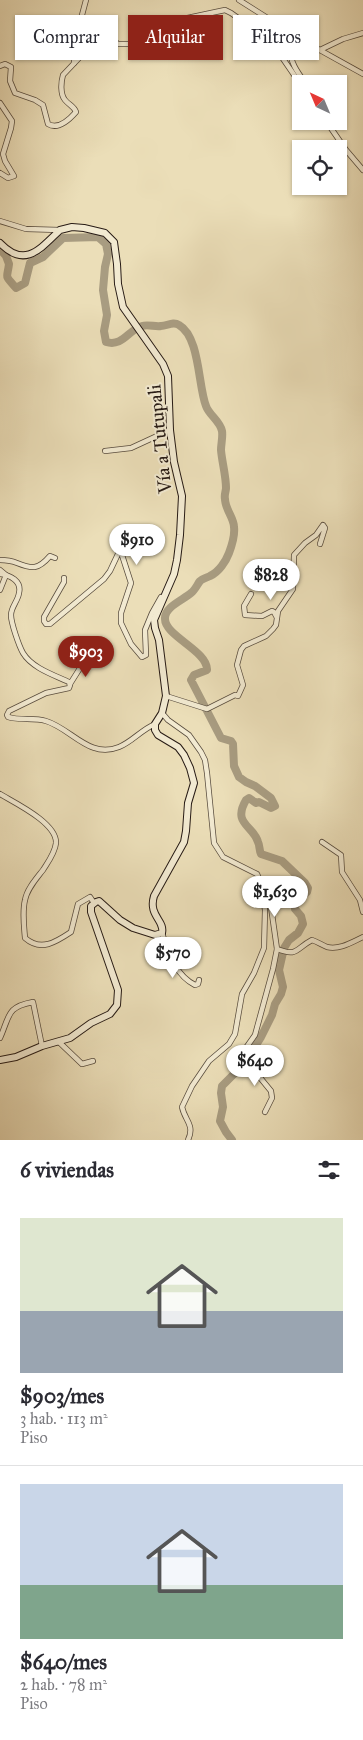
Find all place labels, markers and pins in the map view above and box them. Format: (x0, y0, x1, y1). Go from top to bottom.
pin: $910 (107, 524, 167, 566)
pin: $828 (241, 558, 301, 601)
pin: $903 (56, 636, 116, 678)
pin: $1,630 (234, 876, 316, 918)
pin: $570 (143, 936, 203, 979)
pin: $640 (225, 1044, 285, 1087)

